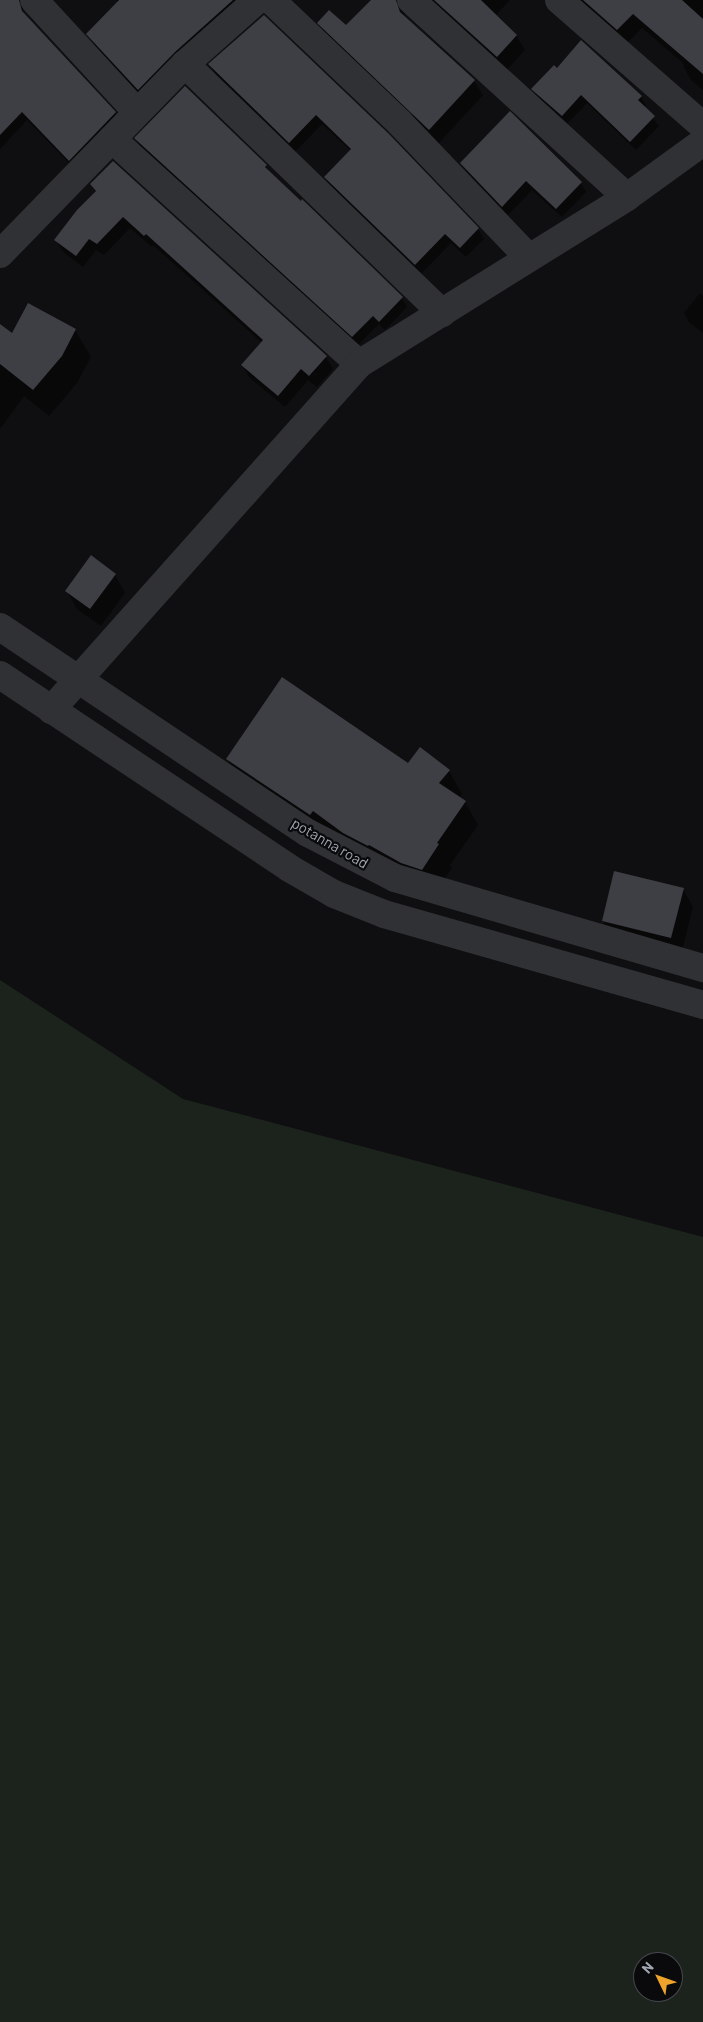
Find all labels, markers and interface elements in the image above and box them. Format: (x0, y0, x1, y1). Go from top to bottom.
street label: potanna road (288, 814, 372, 872)
north arrow (633, 1952, 683, 2002)
text: N (638, 1958, 657, 1976)

